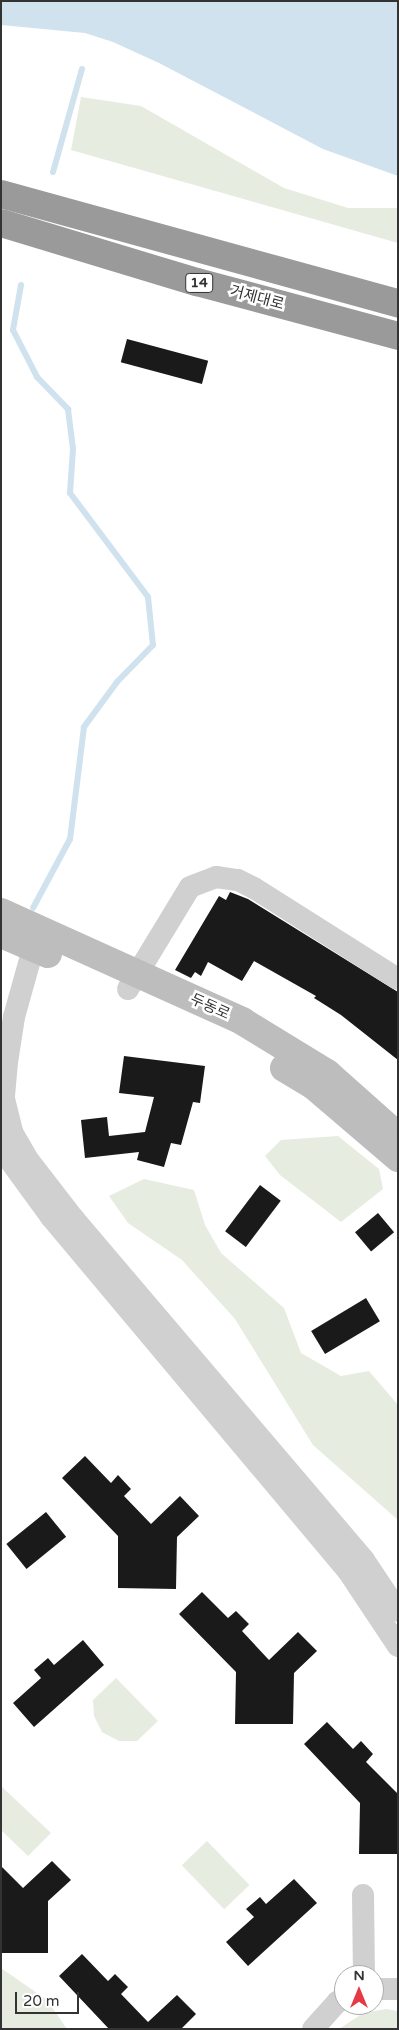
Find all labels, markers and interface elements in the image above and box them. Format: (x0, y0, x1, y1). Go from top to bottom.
road number: 14 (184, 272, 214, 294)
street label: 거제대로 (228, 282, 286, 314)
street label: 두동로 (187, 990, 233, 1024)
north arrow (334, 1965, 384, 2015)
text: N (353, 1967, 365, 1984)
scale bar (18, 1982, 81, 2014)
text: 20 m (23, 1992, 60, 2010)

